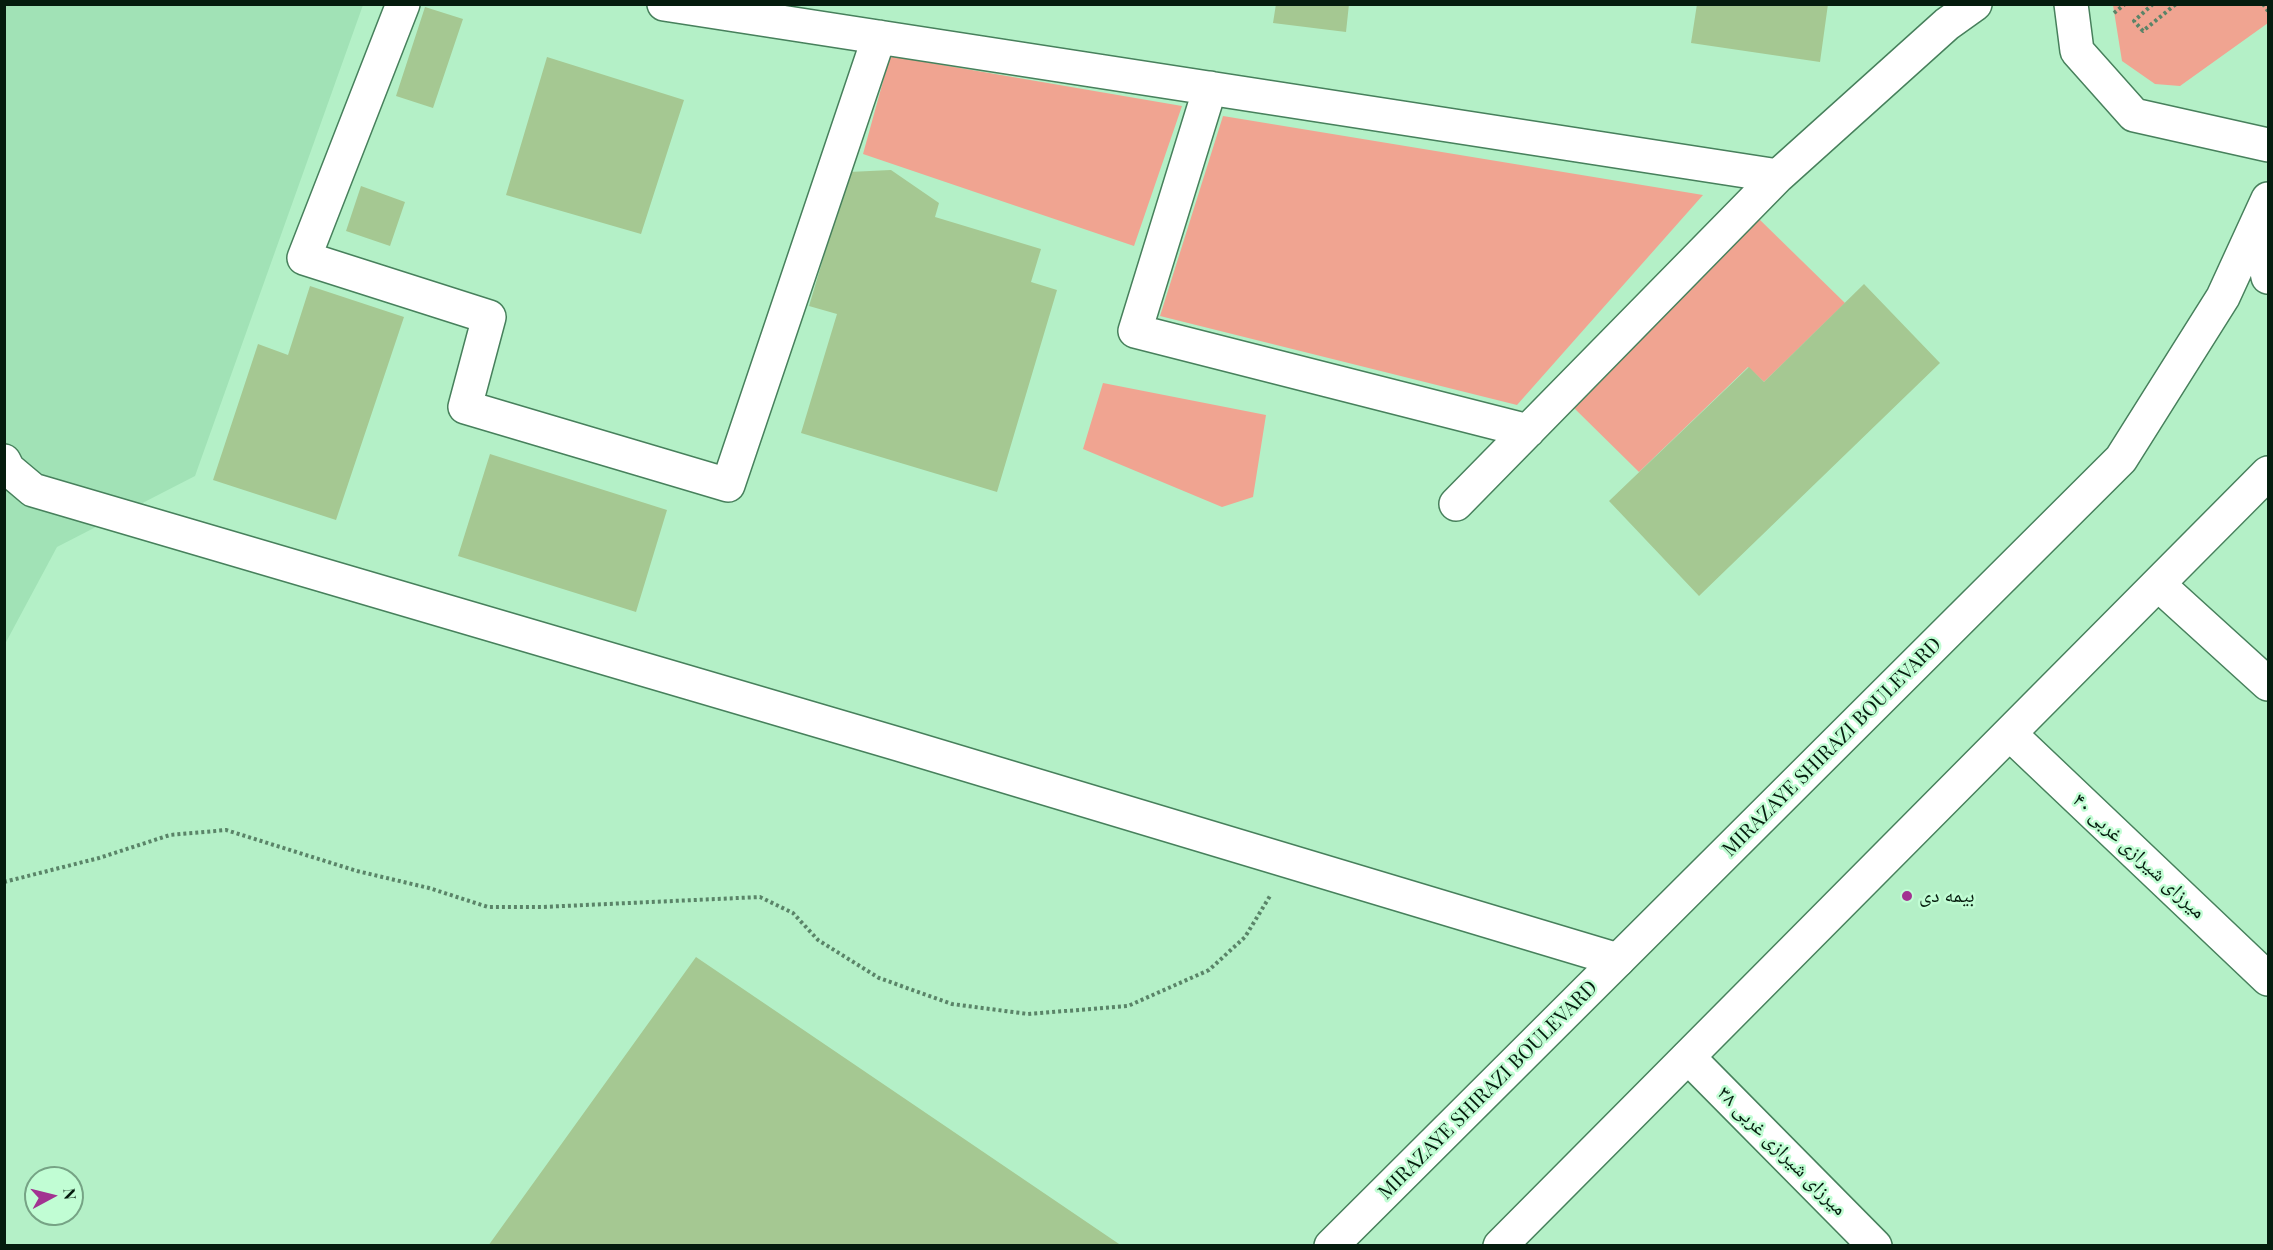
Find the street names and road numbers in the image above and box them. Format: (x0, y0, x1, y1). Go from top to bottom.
street label: MIRAZAYE SHIRAZI BOULEVARD (1718, 633, 1946, 861)
street label: میرزای شیرازی غربی ۴۰ (2068, 788, 2210, 924)
street label: MIRAZAYE SHIRAZI BOULEVARD (1374, 976, 1602, 1204)
street label: میرزای شیرازی غربی ۳۸ (1712, 1081, 1852, 1221)

